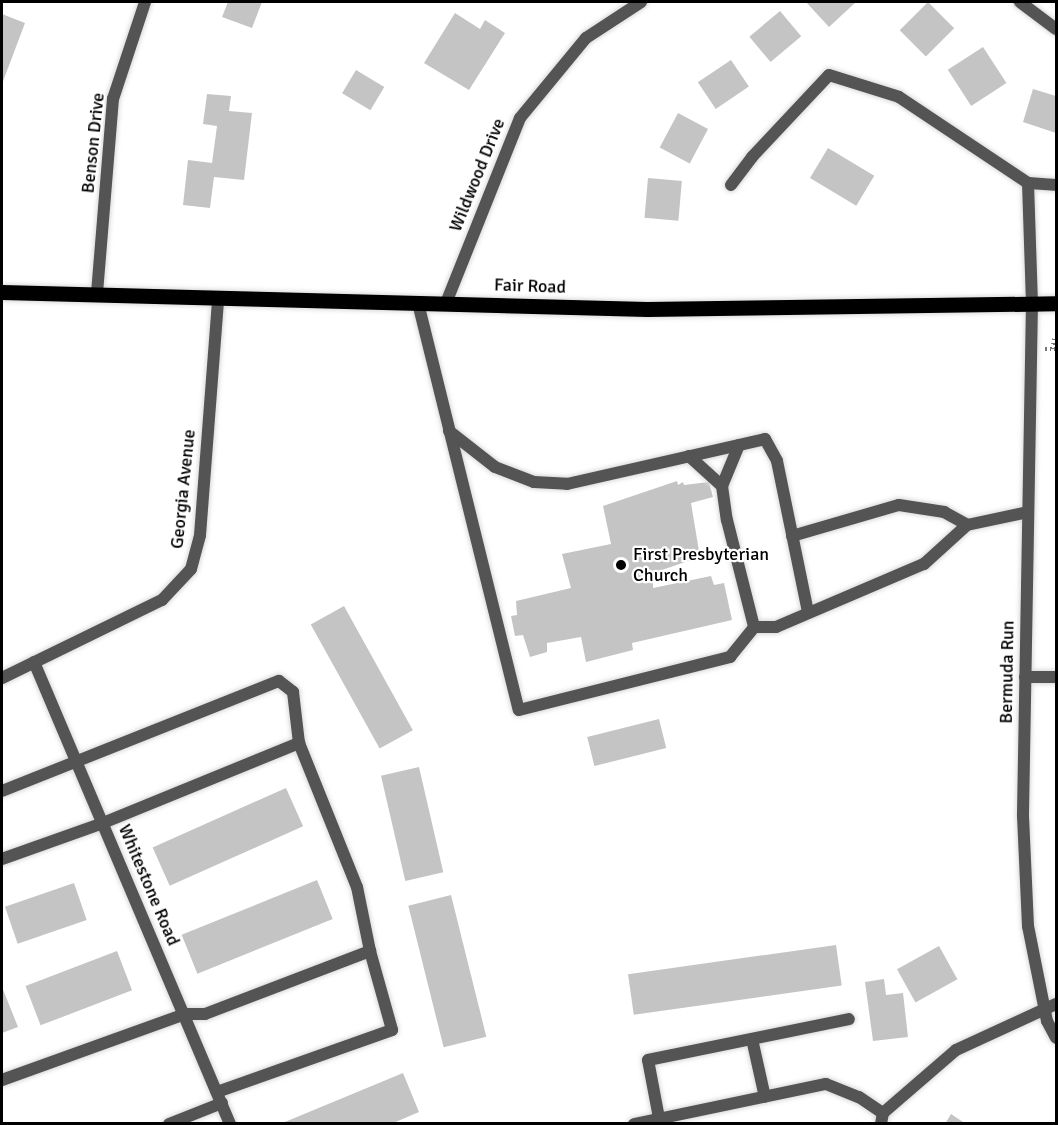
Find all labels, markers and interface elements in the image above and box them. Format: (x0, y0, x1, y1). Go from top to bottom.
street label: Benson Drive (77, 92, 109, 194)
street label: Wildwood Drive (444, 115, 510, 235)
street label: Fair Road (494, 274, 566, 298)
street label: Georgia Avenue (166, 428, 200, 550)
place label: First Presbyterian Church (633, 544, 769, 586)
marker: First Presbyterian Church (614, 558, 628, 572)
street label: Bermuda Run (995, 620, 1019, 724)
street label: Whitestone Road (114, 821, 184, 949)

